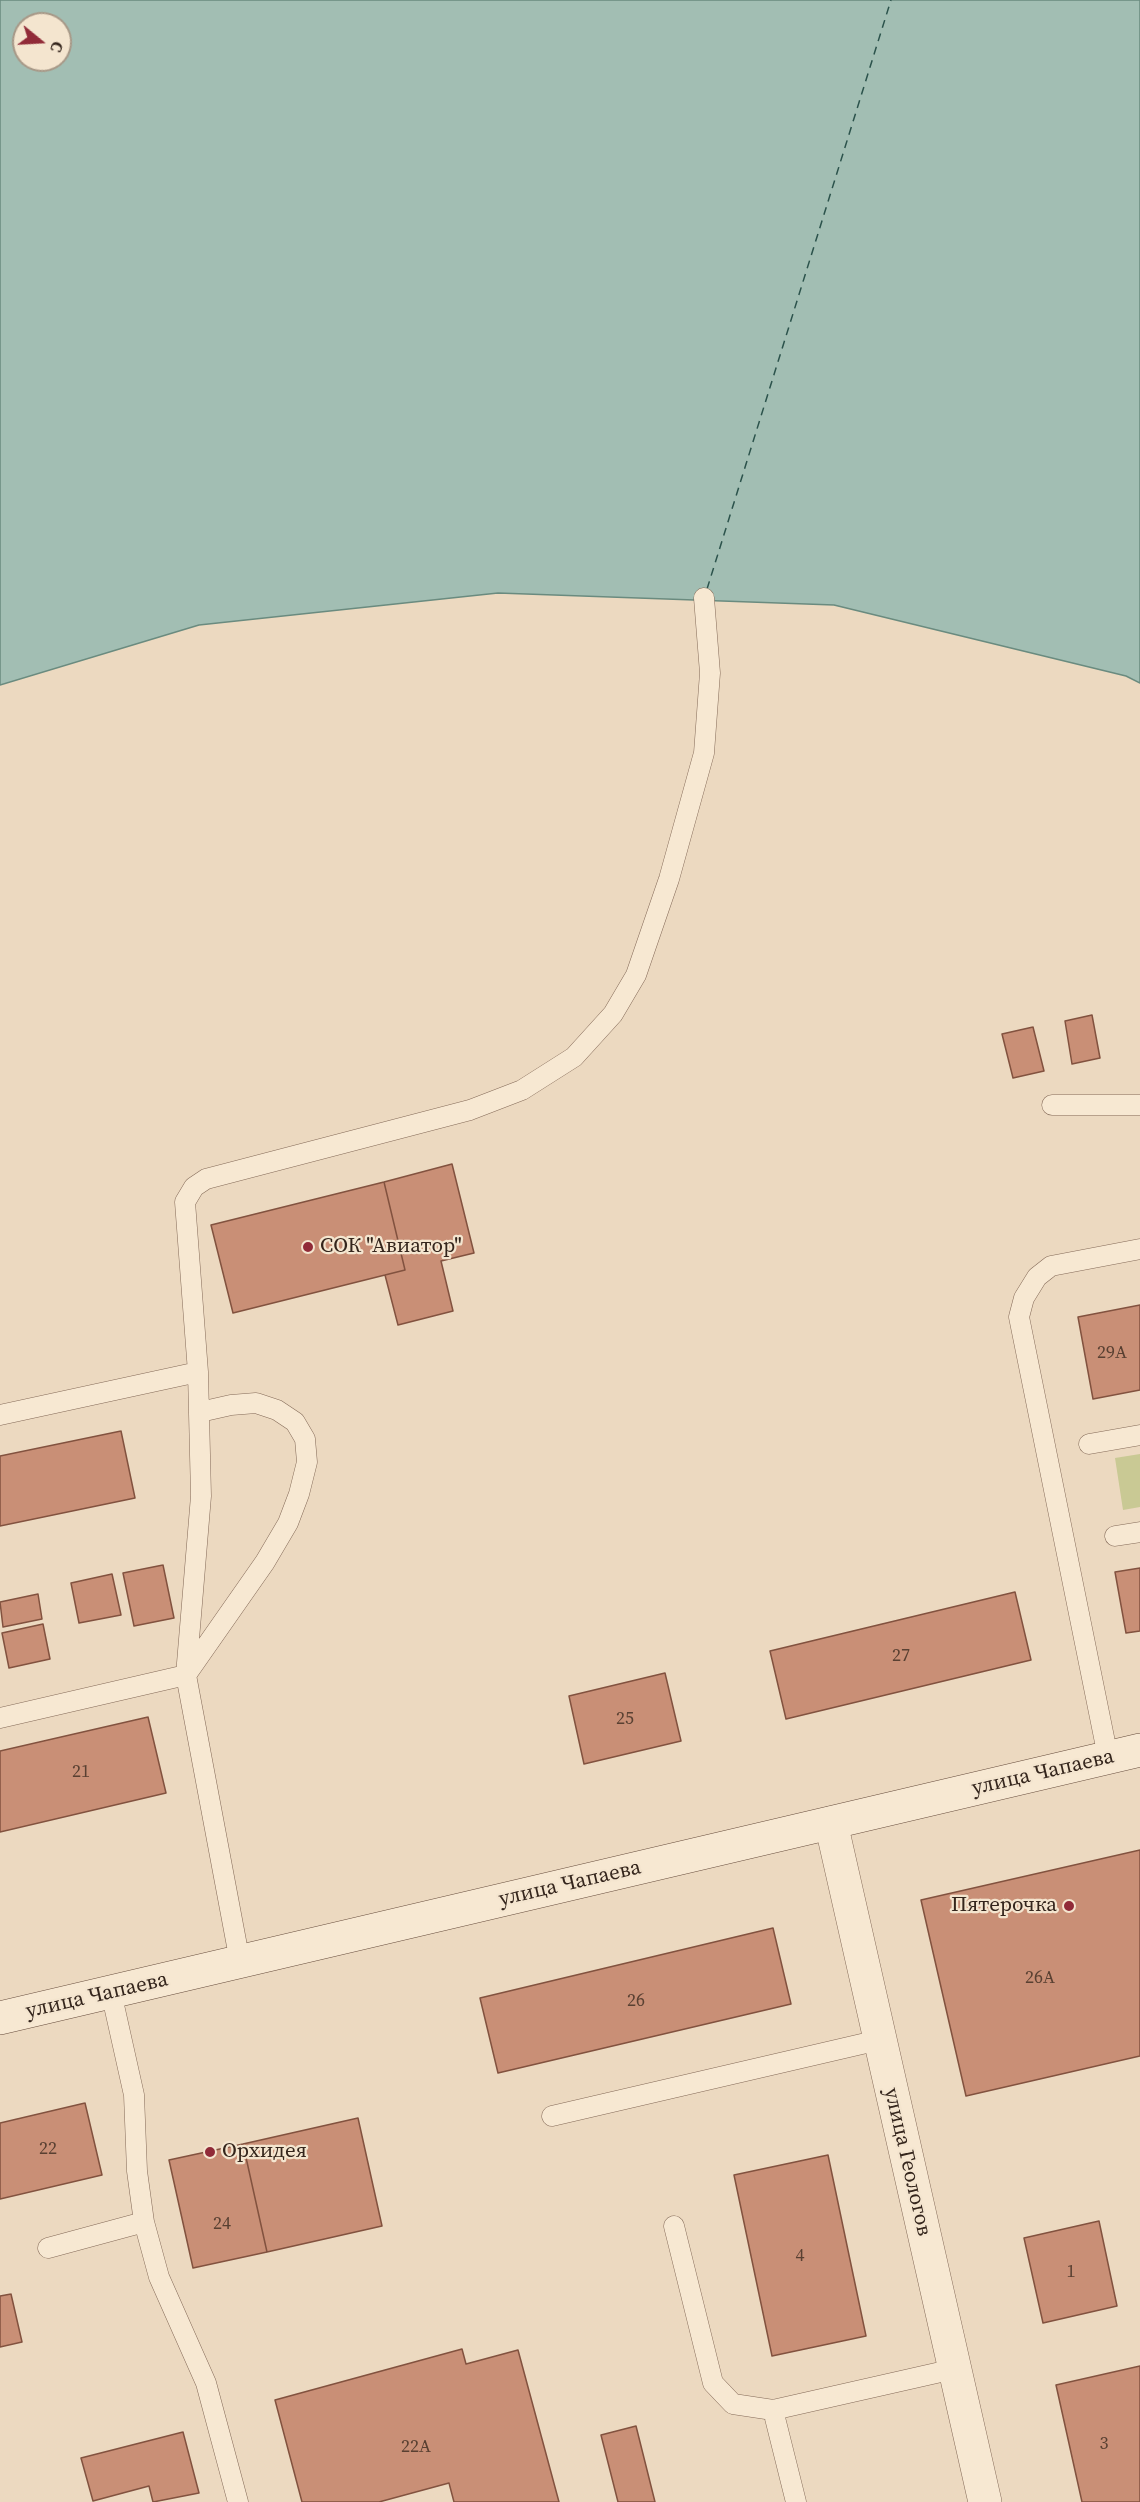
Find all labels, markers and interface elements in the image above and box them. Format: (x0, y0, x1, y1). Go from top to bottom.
north arrow (12, 12, 72, 72)
text: С (45, 39, 69, 55)
place label: СОК "Авиатор" (320, 1234, 462, 1260)
marker: СОК "Авиатор" (301, 1240, 315, 1254)
house number: 29А (1097, 1342, 1127, 1364)
house number: 27 (892, 1645, 910, 1667)
house number: 25 (616, 1708, 634, 1730)
street label: улица Чапаева (970, 1744, 1116, 1802)
house number: 21 (72, 1761, 90, 1783)
street label: улица Чапаева (497, 1855, 643, 1913)
place label: Пятерочка (951, 1893, 1057, 1919)
marker: Пятерочка (1062, 1899, 1076, 1913)
street label: улица Чапаева (24, 1967, 170, 2025)
house number: 26А (1025, 1967, 1055, 1989)
house number: 26 (627, 1990, 645, 2012)
street label: улица Геологов (878, 2085, 936, 2239)
house number: 22 (39, 2138, 57, 2160)
place label: Орхидея (222, 2139, 307, 2165)
marker: Орхидея (203, 2145, 217, 2159)
house number: 24 (213, 2213, 231, 2235)
house number: 4 (796, 2245, 804, 2267)
house number: 1 (1067, 2261, 1075, 2283)
house number: 3 (1100, 2433, 1108, 2455)
house number: 22А (401, 2436, 431, 2458)

